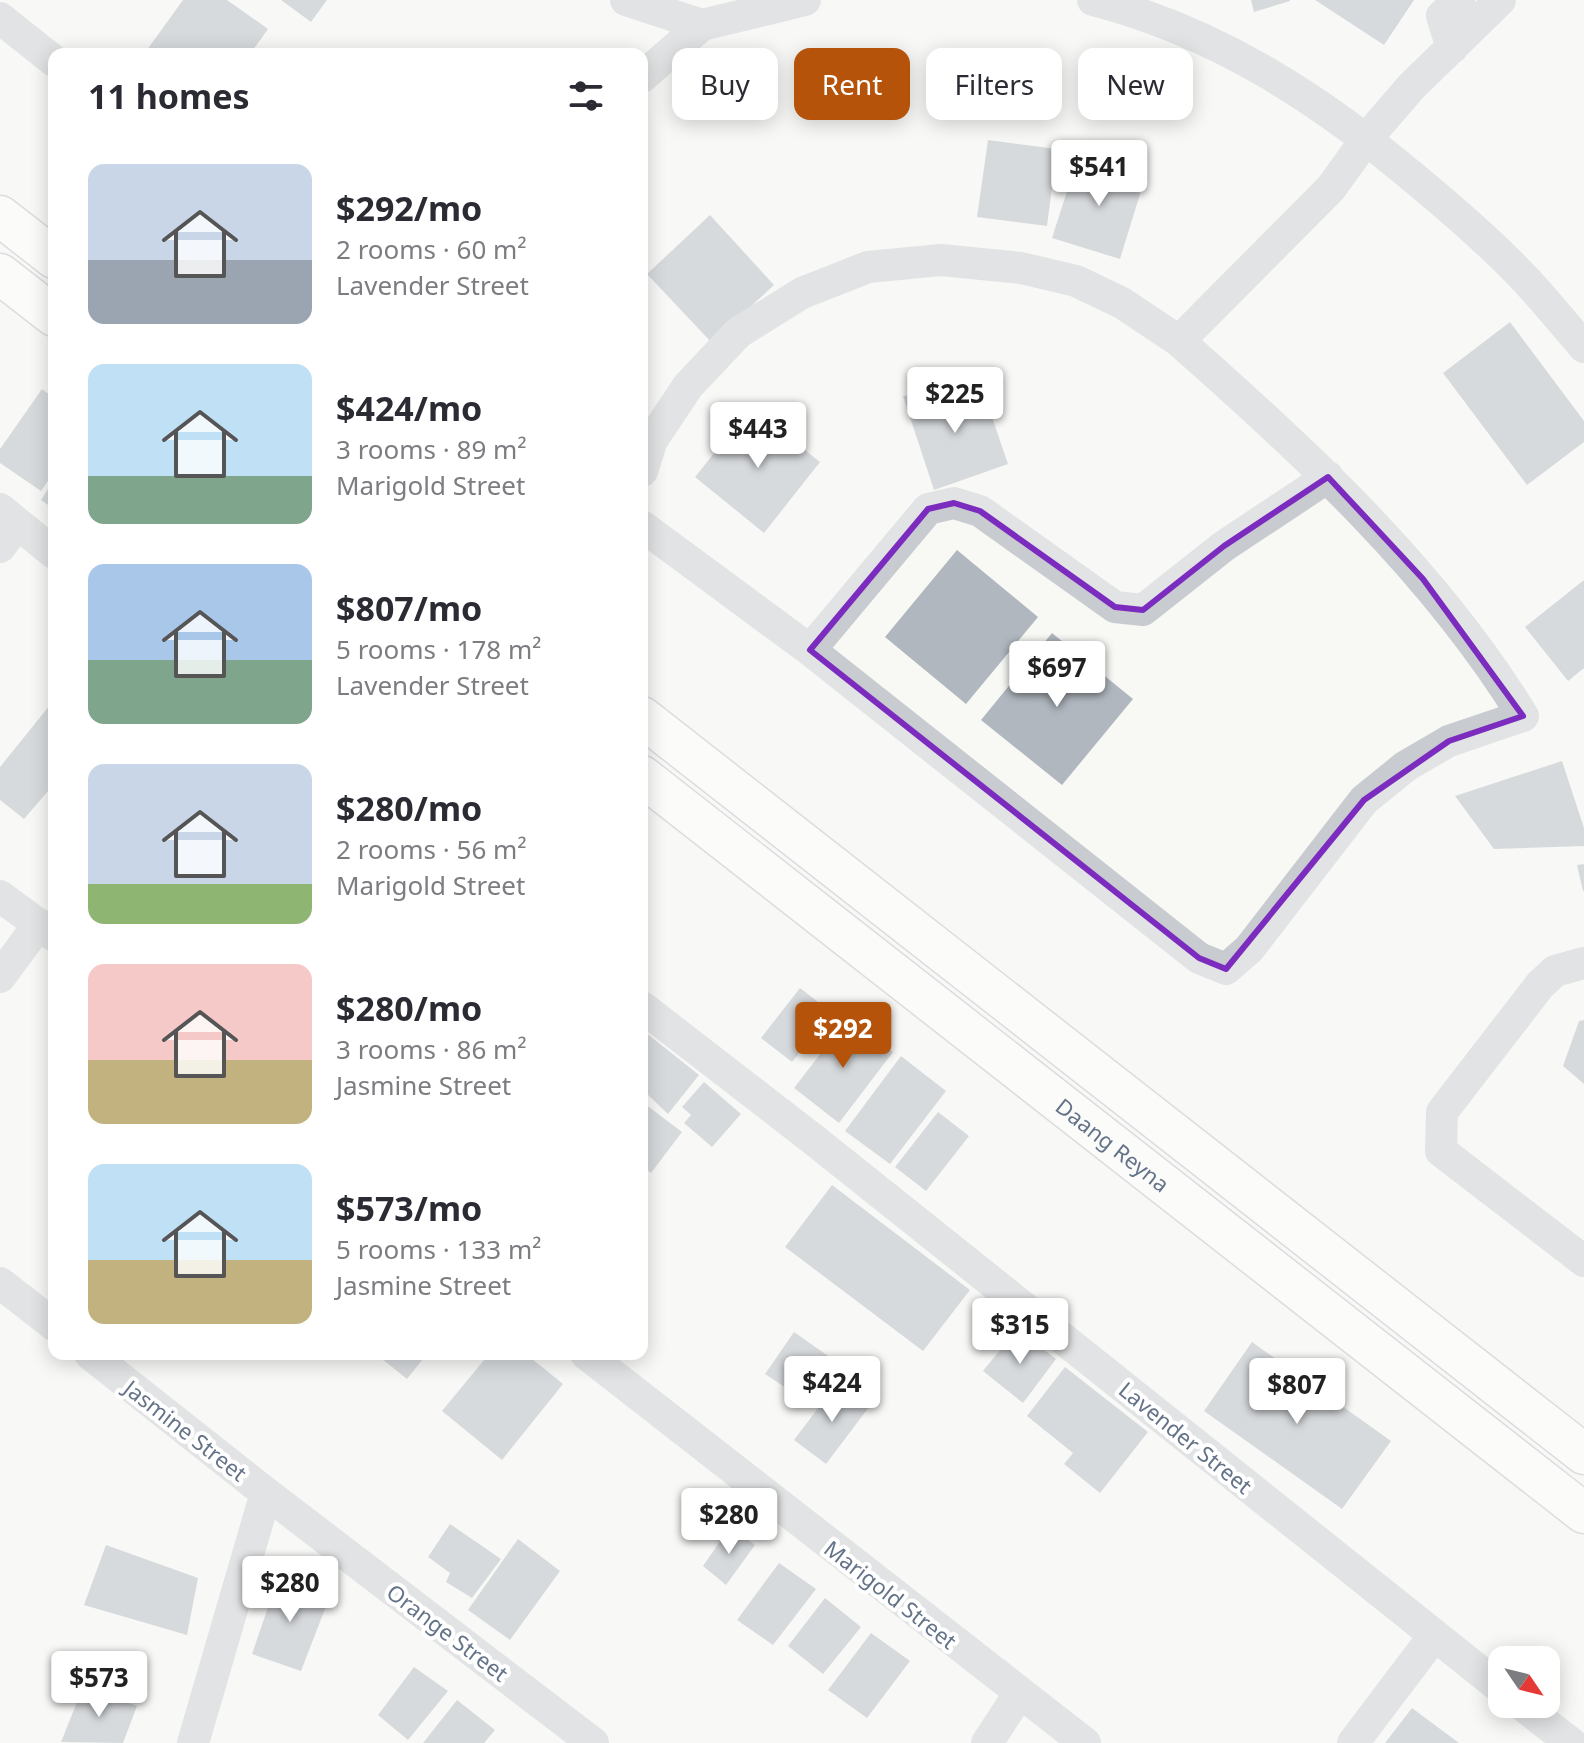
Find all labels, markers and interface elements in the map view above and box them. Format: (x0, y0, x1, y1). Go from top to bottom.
chip: Buy (672, 48, 778, 120)
chip: Rent (794, 48, 910, 120)
chip: Filters (926, 48, 1062, 120)
chip: New (1078, 48, 1193, 120)
text: 11 homes (88, 73, 250, 119)
icon: filters (564, 74, 608, 118)
pin: $541 (1052, 140, 1146, 208)
text: $541 (1069, 148, 1129, 184)
text: $292/mo (336, 185, 482, 231)
icon: home (152, 196, 248, 292)
text: 2 rooms · 60 m² (336, 231, 526, 267)
text: Lavender Street (336, 267, 529, 303)
pin: $225 (908, 367, 1002, 435)
text: $225 (925, 375, 985, 411)
text: $424/mo (336, 385, 482, 431)
icon: home (152, 396, 248, 492)
pin: $443 (711, 402, 805, 470)
text: $443 (728, 410, 788, 446)
text: 3 rooms · 89 m² (336, 431, 526, 467)
text: Marigold Street (336, 467, 525, 503)
text: $807/mo (336, 585, 482, 631)
icon: home (152, 596, 248, 692)
text: 5 rooms · 178 m² (336, 631, 541, 667)
pin: $697 (1010, 641, 1104, 709)
text: $697 (1027, 649, 1087, 685)
text: Lavender Street (336, 667, 529, 703)
text: $280/mo (336, 785, 482, 831)
icon: home (152, 796, 248, 892)
text: 2 rooms · 56 m² (336, 831, 526, 867)
text: Marigold Street (336, 867, 525, 903)
text: $280/mo (336, 985, 482, 1031)
icon: home (152, 996, 248, 1092)
pin: $292 (796, 1002, 890, 1070)
text: $292 (813, 1010, 873, 1046)
text: 3 rooms · 86 m² (336, 1031, 526, 1067)
text: Jasmine Street (336, 1067, 511, 1103)
street label: Daang Reyna (1050, 1091, 1176, 1198)
text: $573/mo (336, 1185, 482, 1231)
icon: home (152, 1196, 248, 1292)
text: 5 rooms · 133 m² (336, 1231, 541, 1267)
text: Jasmine Street (336, 1267, 511, 1303)
pin: $315 (973, 1298, 1067, 1366)
text: $315 (990, 1306, 1050, 1342)
pin: $424 (785, 1356, 879, 1424)
pin: $807 (1250, 1358, 1344, 1426)
text: $424 (802, 1364, 862, 1400)
text: $807 (1267, 1366, 1327, 1402)
street label: Jasmine Street (117, 1371, 254, 1488)
street label: Lavender Street (1113, 1374, 1259, 1500)
pin: $280 (682, 1488, 776, 1556)
text: $280 (699, 1496, 759, 1532)
street label: Marigold Street (819, 1533, 963, 1655)
pin: $280 (243, 1556, 337, 1624)
text: $280 (260, 1564, 320, 1600)
street label: Orange Street (381, 1576, 515, 1688)
north arrow (1488, 1646, 1560, 1718)
map controls (1488, 1646, 1560, 1718)
pin: $573 (52, 1651, 146, 1719)
text: $573 (69, 1659, 129, 1695)

